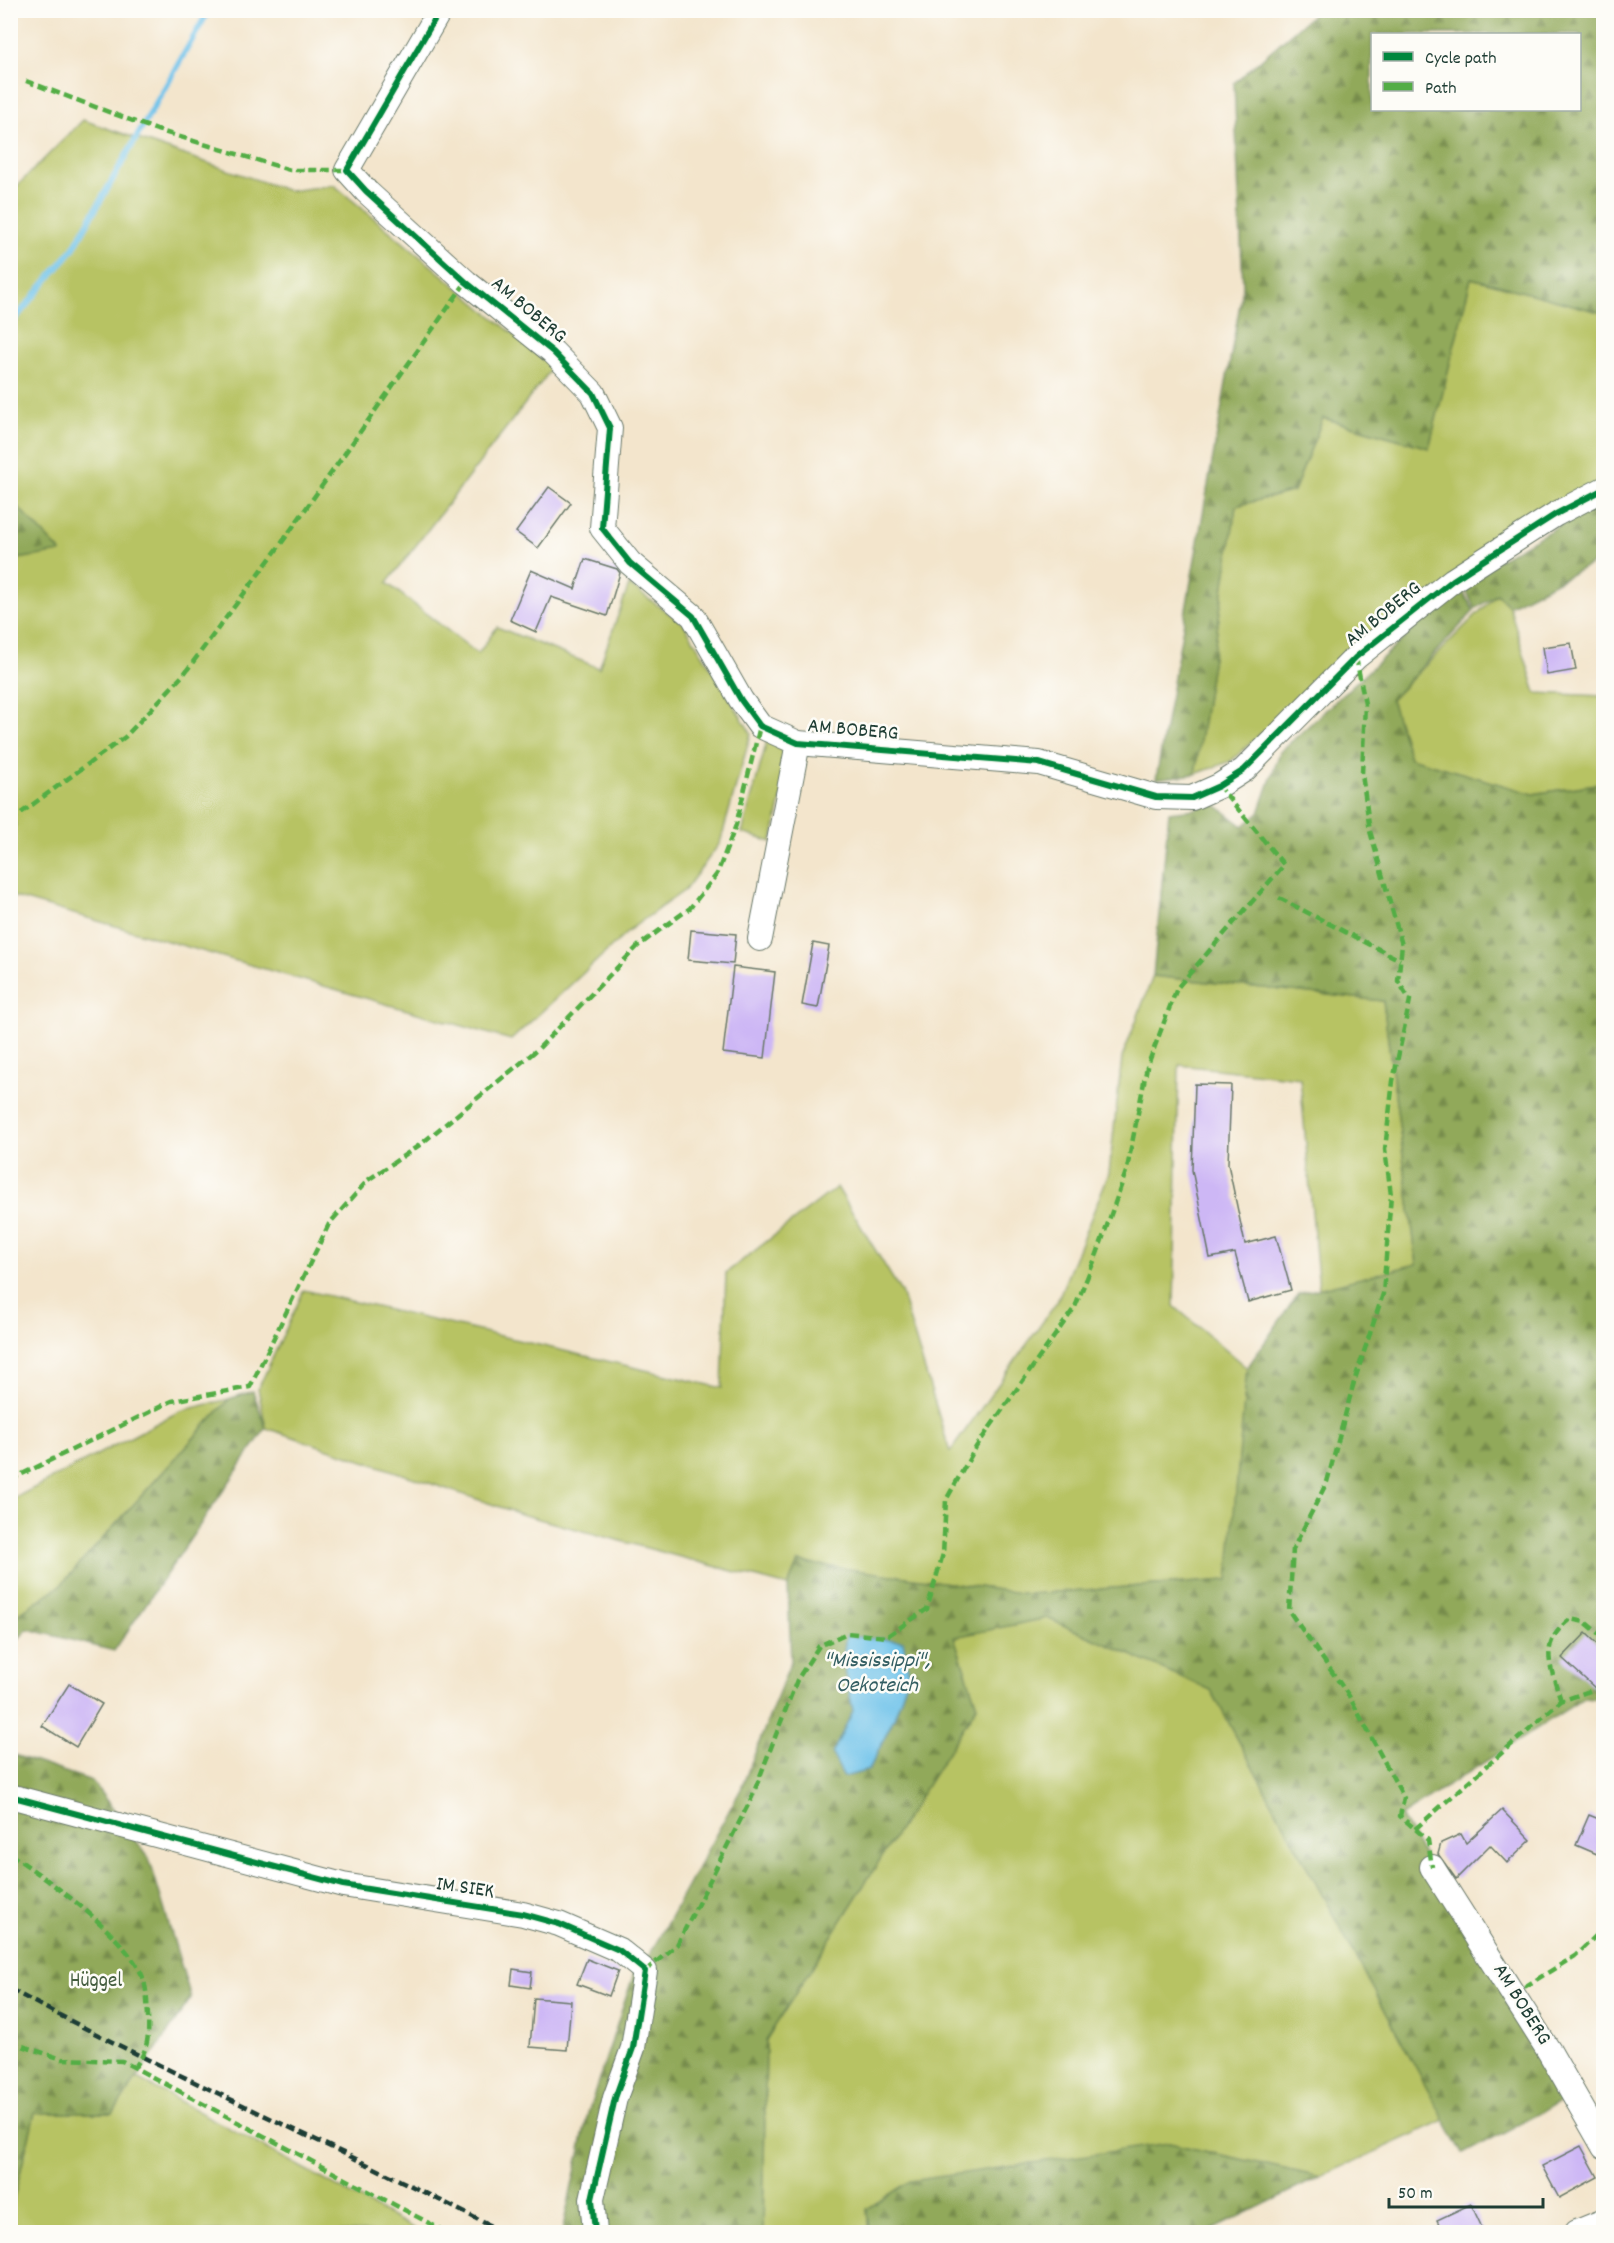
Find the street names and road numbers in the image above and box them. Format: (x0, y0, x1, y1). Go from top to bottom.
street label: AM BOBERG (484, 270, 572, 352)
street label: AM BOBERG (1339, 575, 1429, 655)
street label: AM BOBERG (806, 712, 900, 750)
street label: IM SIEK (434, 1870, 496, 1908)
street label: AM BOBERG (1484, 1958, 1558, 2052)

